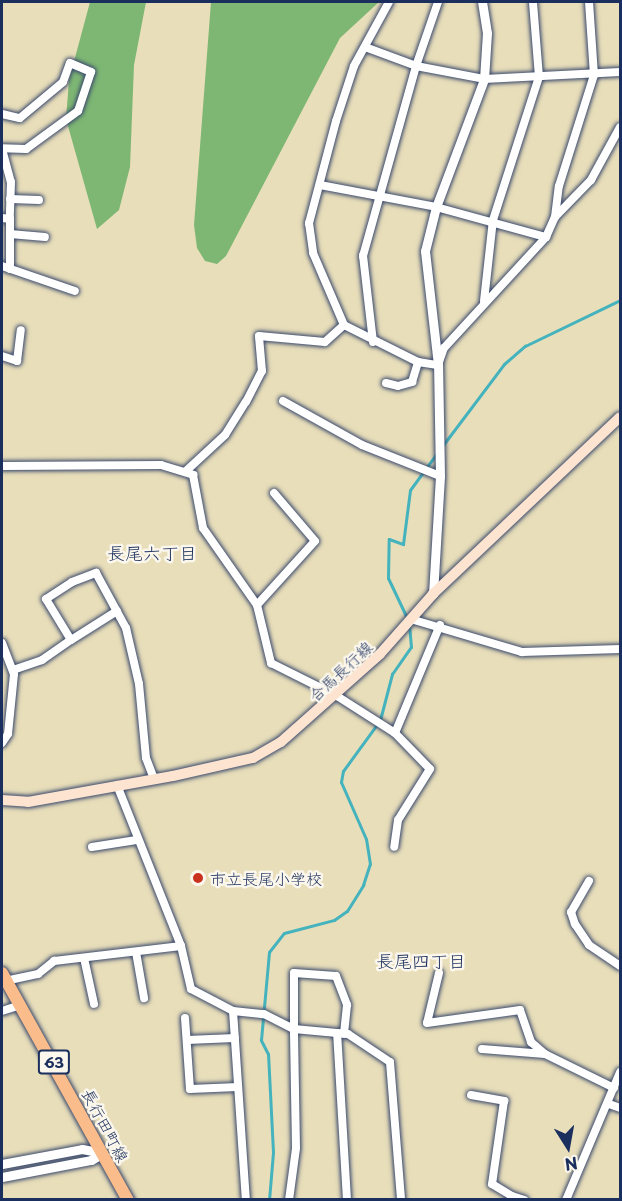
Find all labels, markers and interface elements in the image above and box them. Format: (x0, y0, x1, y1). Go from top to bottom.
district label: 長尾六丁目 (107, 542, 197, 564)
street label: 合馬長行線 (304, 637, 376, 705)
place label: 市立長尾小学校 (210, 868, 322, 888)
marker: 市立長尾小学校 (191, 871, 205, 885)
district label: 長尾四丁目 (376, 950, 466, 972)
road number: 63 (38, 1050, 70, 1074)
street label: 長行田町線 (79, 1085, 133, 1165)
north arrow (538, 1117, 598, 1177)
text: N (563, 1152, 580, 1178)

